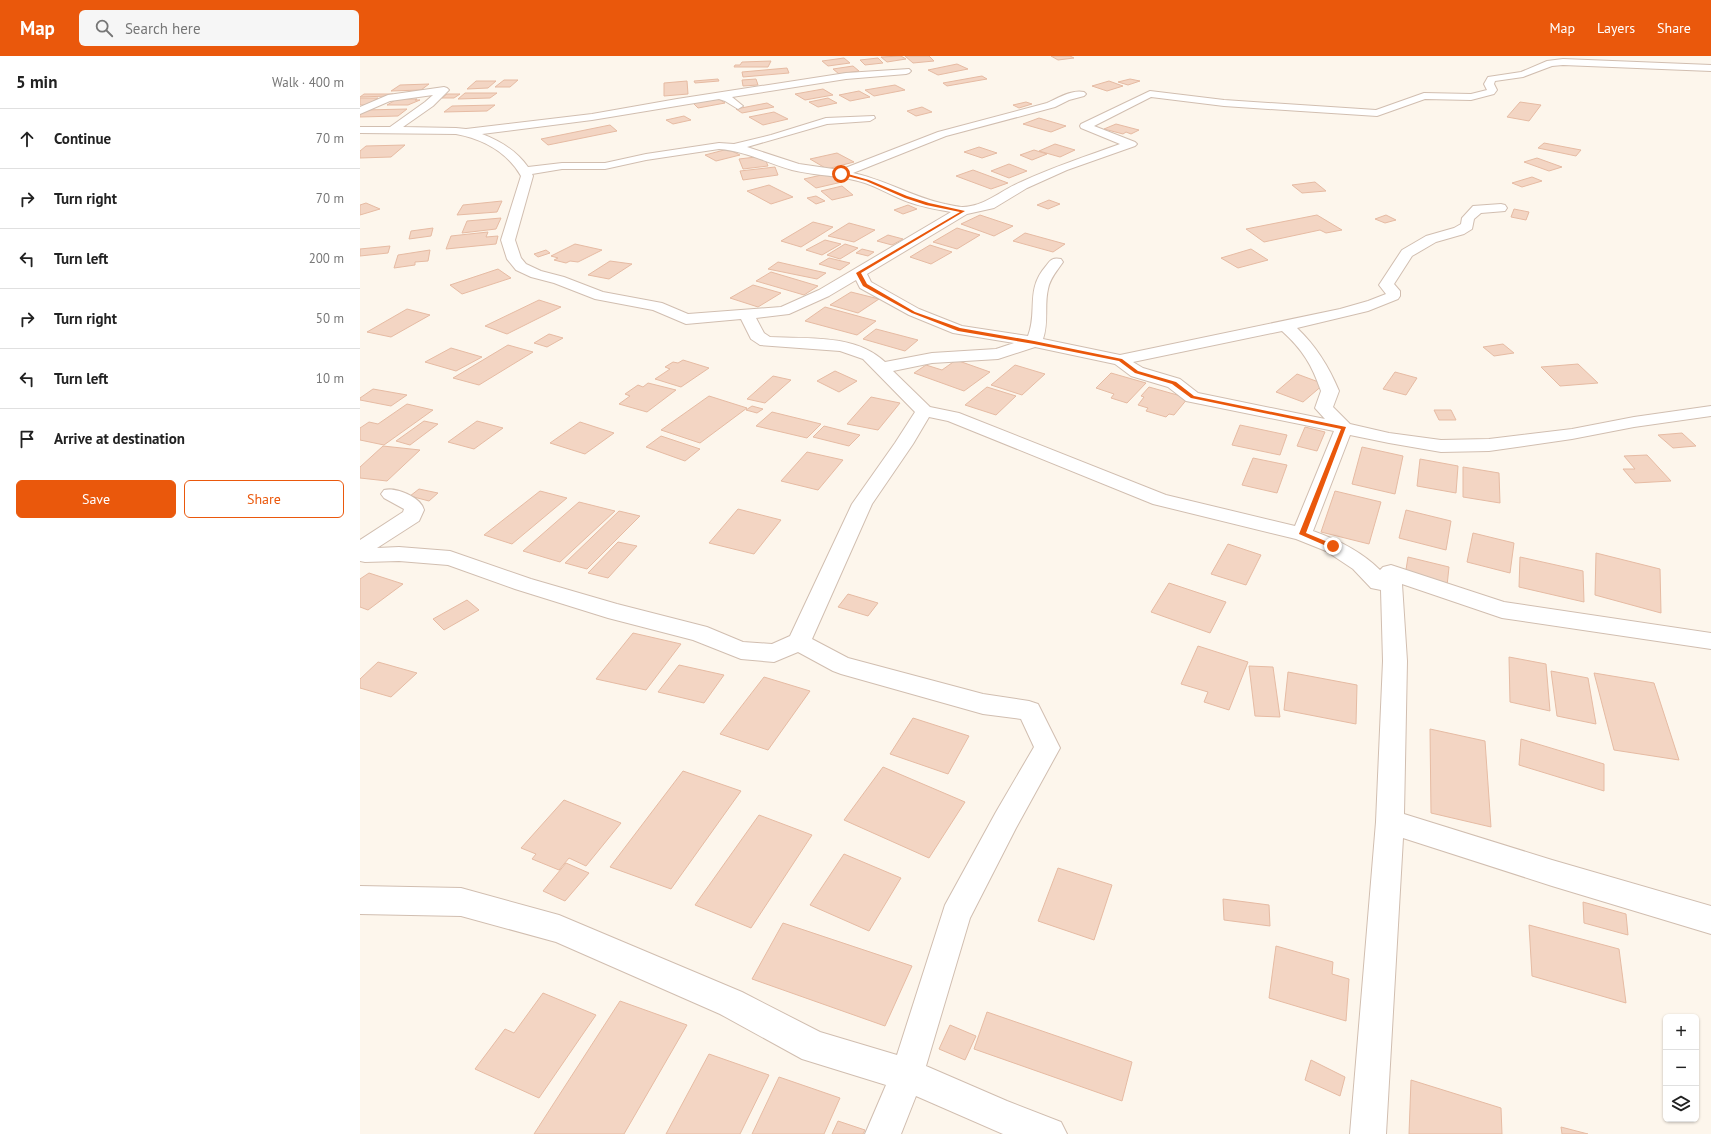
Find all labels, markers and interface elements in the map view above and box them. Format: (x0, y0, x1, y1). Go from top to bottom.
search box (79, 10, 359, 46)
text: Map (20, 16, 55, 40)
icon: search (93, 17, 115, 39)
text: Search here (125, 19, 201, 38)
text: Map (1549, 19, 1575, 37)
text: Layers (1597, 19, 1635, 37)
text: Share (1657, 19, 1691, 37)
text: 5 min (16, 71, 57, 93)
text: Walk · 400 m (272, 74, 344, 91)
icon: ahead (16, 128, 38, 150)
text: Continue (54, 129, 111, 148)
text: 70 m (316, 130, 344, 147)
route start (832, 165, 850, 183)
icon: right (16, 188, 38, 210)
text: Turn right (54, 189, 117, 208)
text: 70 m (316, 190, 344, 207)
icon: left (16, 248, 38, 270)
text: Turn left (54, 249, 108, 268)
text: 200 m (309, 250, 344, 267)
icon: right (16, 308, 38, 330)
text: Turn right (54, 309, 117, 328)
text: 50 m (316, 310, 344, 327)
icon: left (16, 368, 38, 390)
text: Turn left (54, 369, 108, 388)
text: 10 m (316, 370, 344, 387)
icon: arrive (16, 428, 38, 450)
text: Arrive at destination (54, 429, 185, 448)
button: Save (16, 480, 176, 518)
button: Share (184, 480, 344, 518)
route end (1324, 537, 1342, 555)
map controls (1663, 1014, 1699, 1122)
button: + (1663, 1014, 1699, 1050)
button: − (1663, 1050, 1699, 1086)
button: layers (1663, 1086, 1699, 1122)

